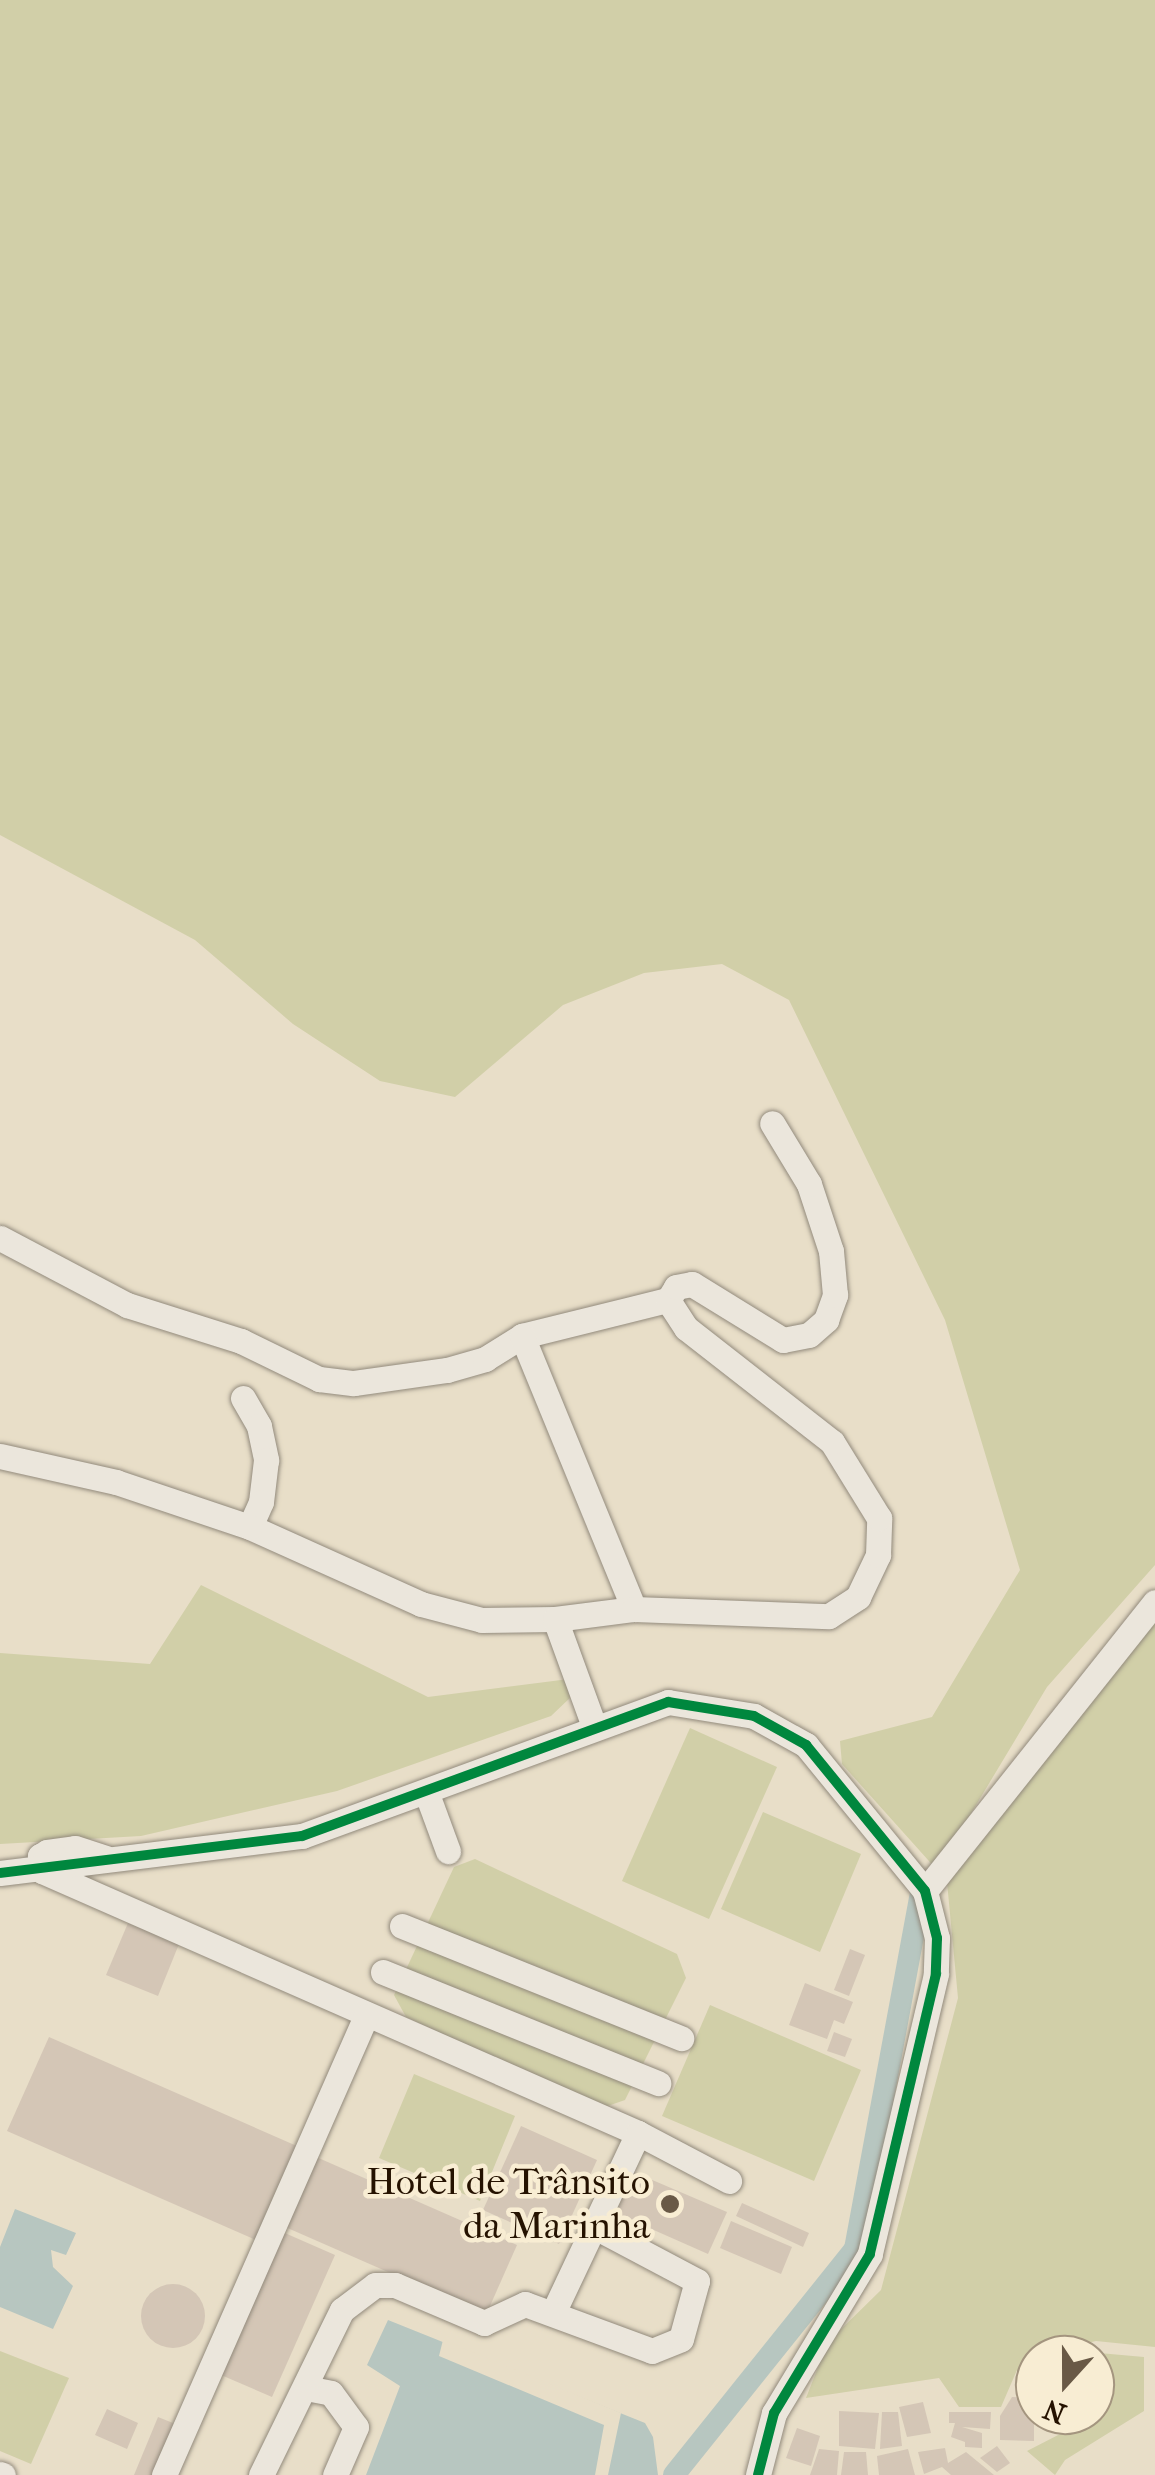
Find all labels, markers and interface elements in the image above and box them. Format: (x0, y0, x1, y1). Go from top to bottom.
place label: Hotel de Trânsito da Marinha (366, 2159, 650, 2248)
marker: Hotel de Trânsito da Marinha (659, 2193, 681, 2215)
north arrow (1015, 2335, 1115, 2435)
text: N (1039, 2392, 1071, 2431)

